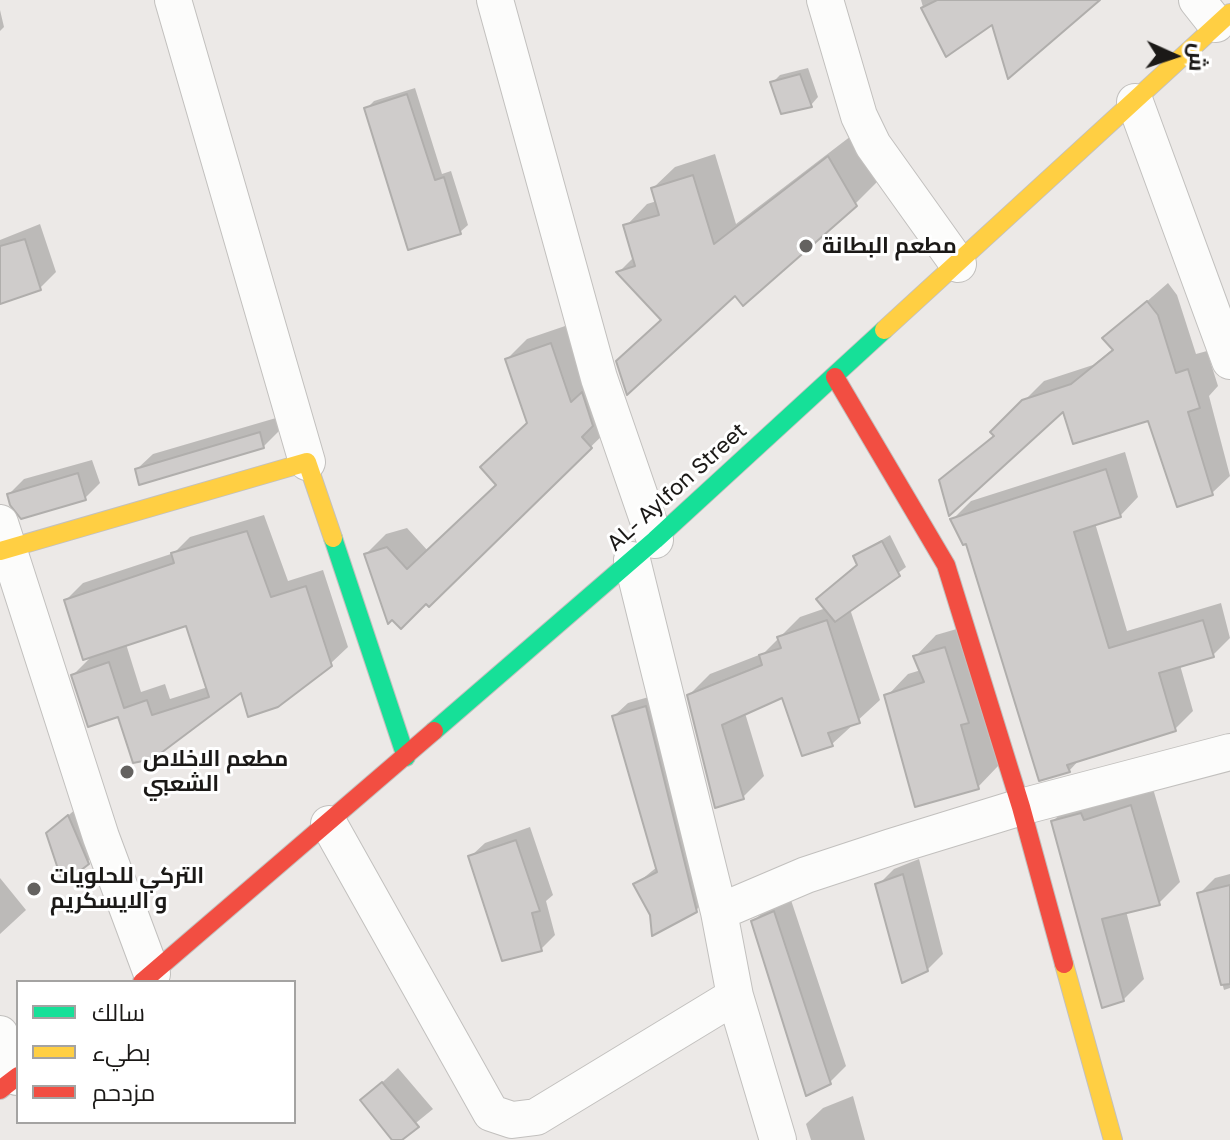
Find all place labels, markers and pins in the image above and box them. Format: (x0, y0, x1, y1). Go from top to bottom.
place label: مطعم البطانة (822, 233, 957, 259)
marker: مطعم البطانة (797, 237, 815, 255)
place label: مطعم الاخلاص الشعبي (143, 746, 288, 798)
marker: مطعم الاخلاص الشعبي (118, 763, 136, 781)
place label: التركي للحلويات و الايسكريم (50, 863, 204, 914)
marker: التركي للحلويات و الايسكريم (25, 880, 43, 898)

